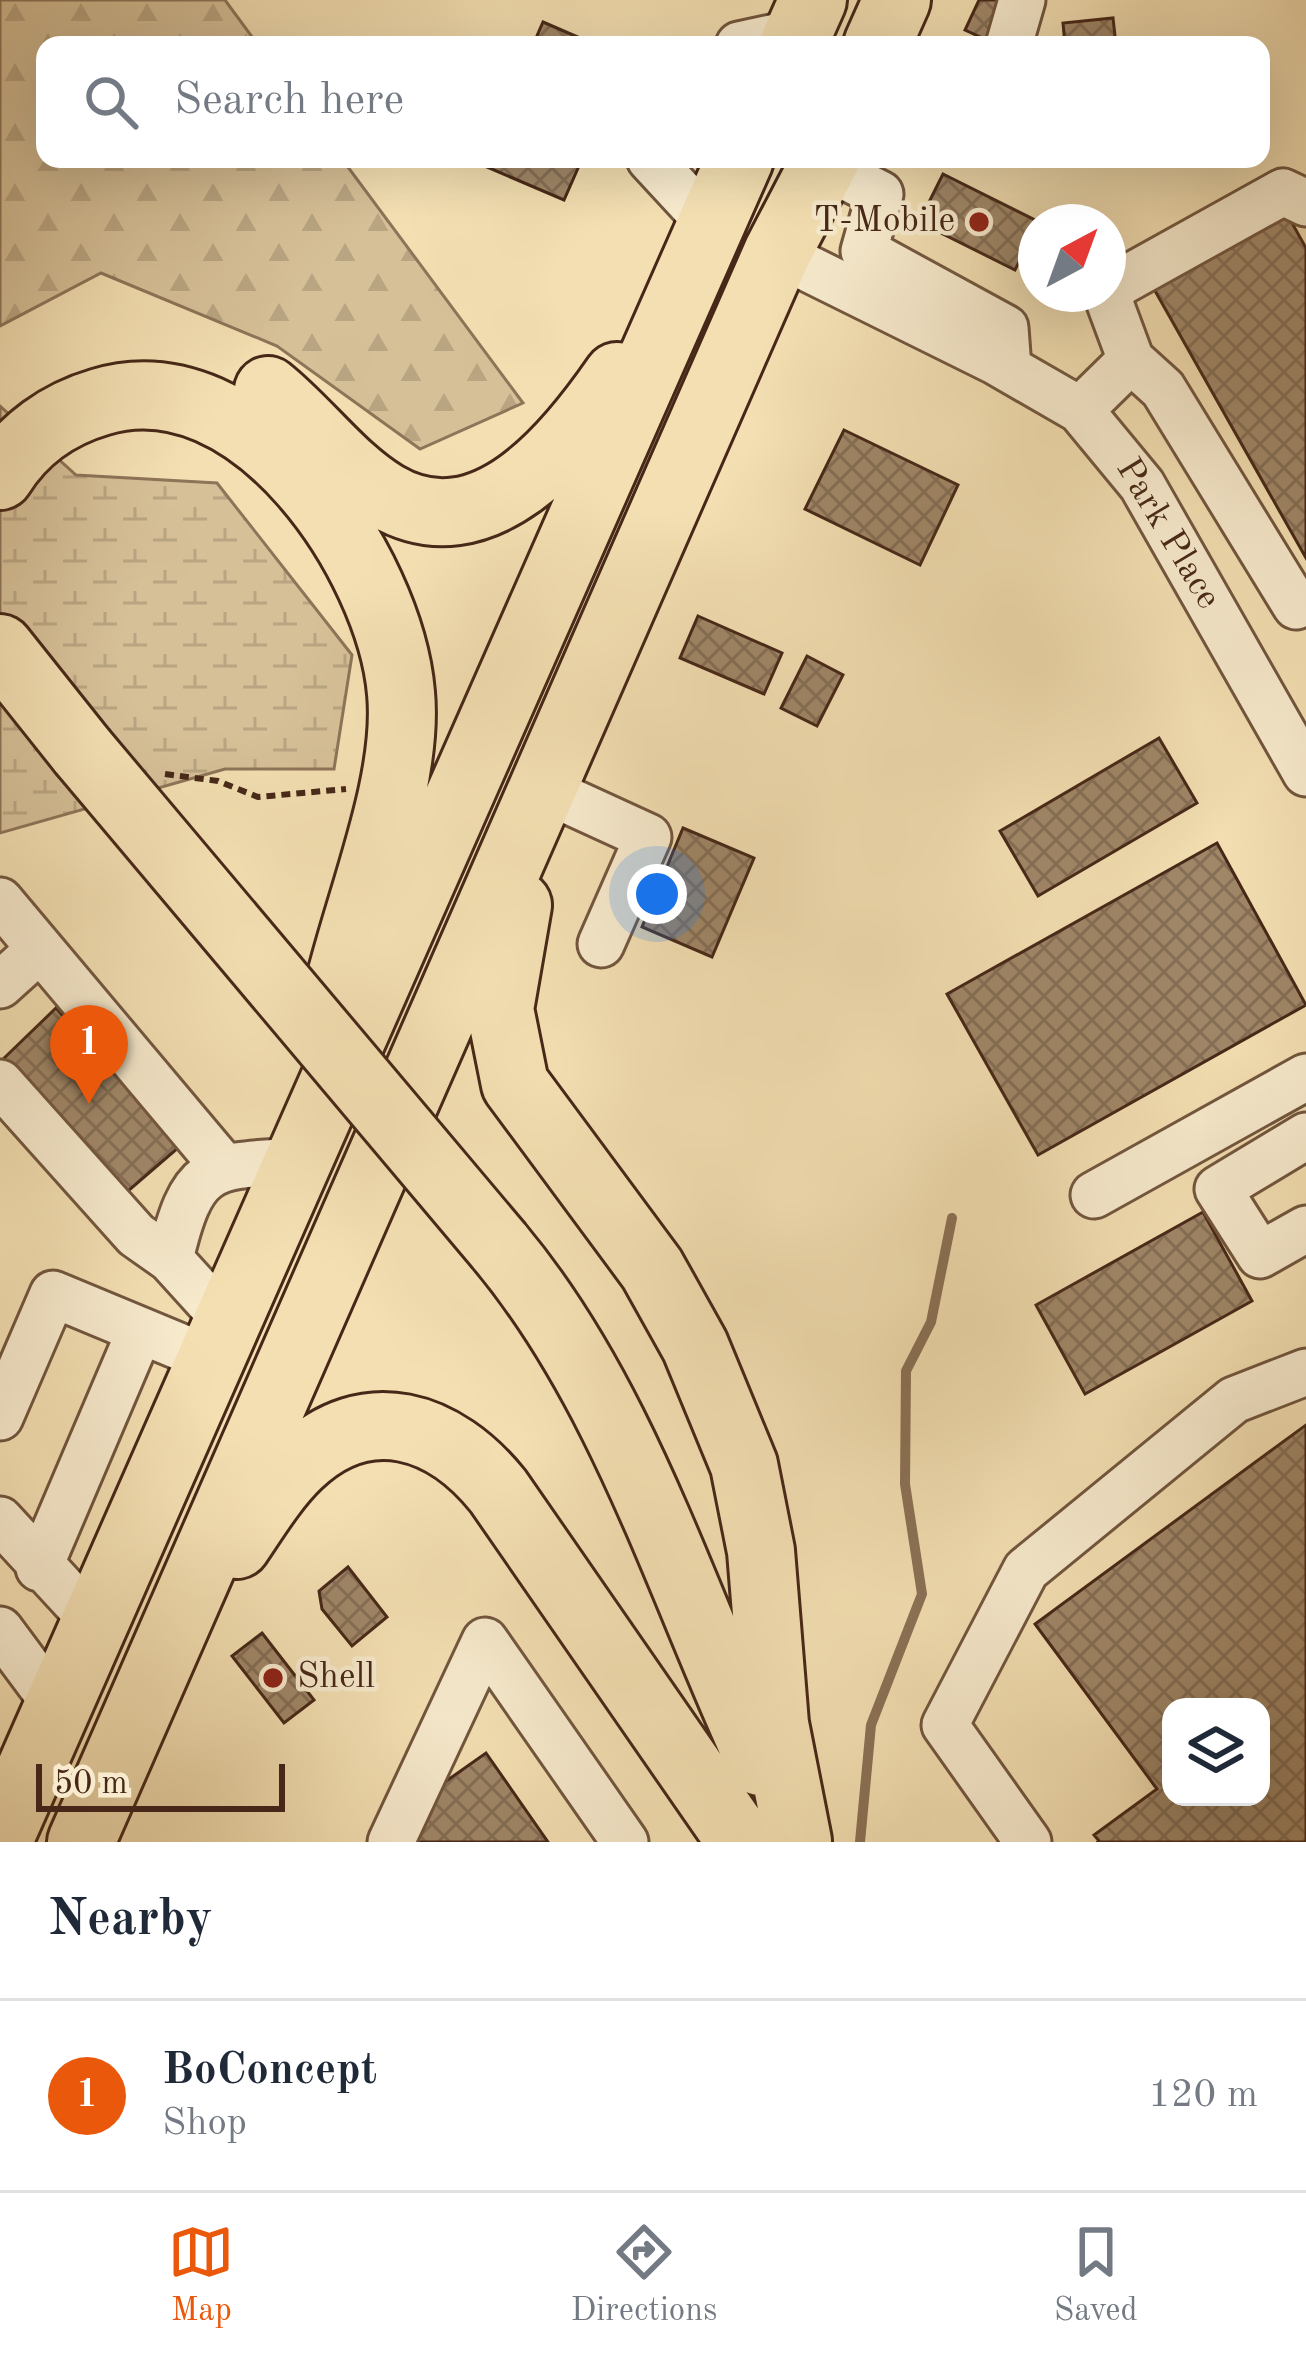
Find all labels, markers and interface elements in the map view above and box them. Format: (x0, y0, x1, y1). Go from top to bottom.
search box (36, 36, 1270, 168)
icon: search (78, 69, 144, 135)
text: Search here (174, 79, 404, 124)
place label: T-Mobile (814, 204, 955, 240)
north arrow (1018, 204, 1126, 312)
marker: T-Mobile (966, 209, 992, 235)
street label: Park Place (1108, 453, 1226, 615)
your location (627, 864, 687, 924)
pin: 1 (50, 1005, 128, 1104)
place label: Shell (297, 1660, 375, 1696)
marker: Shell (260, 1665, 286, 1691)
map controls (1162, 1698, 1270, 1806)
button: layers (1162, 1698, 1270, 1806)
scale bar (36, 1758, 285, 1811)
text: 50 m (54, 1768, 128, 1801)
text: Nearby (48, 1895, 213, 1946)
text: BoConcept (162, 2049, 377, 2094)
text: 1 (76, 2076, 98, 2115)
text: 120 m (1148, 2076, 1258, 2115)
text: Shop (162, 2104, 247, 2143)
tab: Map (168, 2219, 234, 2332)
tab: Directions (571, 2219, 717, 2332)
tab: Saved (1054, 2219, 1138, 2332)

